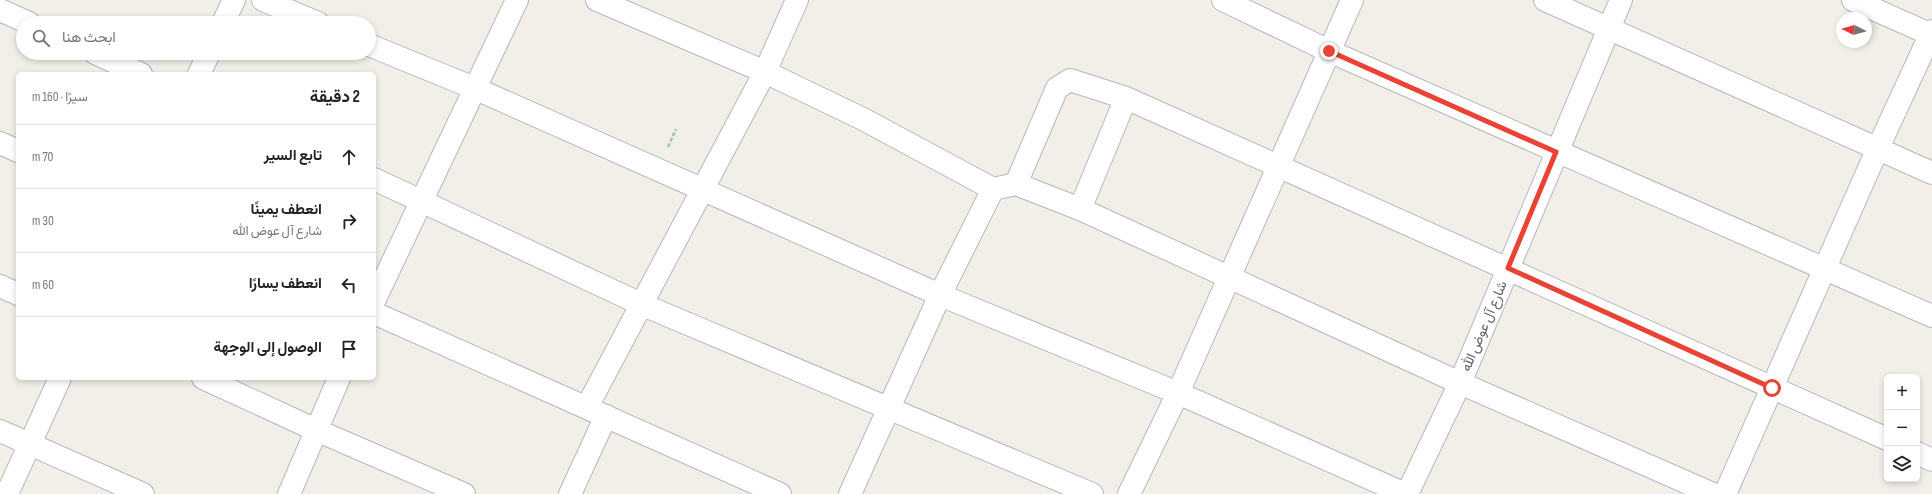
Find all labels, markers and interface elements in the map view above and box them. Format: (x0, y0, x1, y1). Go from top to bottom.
north arrow (1836, 12, 1872, 48)
search box (16, 16, 376, 60)
icon: search (30, 27, 52, 49)
text: ابحث هنا (62, 28, 116, 47)
route end (1320, 42, 1338, 60)
text: 2 دقيقة (310, 87, 360, 107)
text: سيرًا · 160 m (32, 89, 88, 105)
text: تابع السير (264, 146, 322, 165)
icon: ahead (338, 146, 360, 168)
text: 70 m (32, 149, 53, 165)
text: انعطف يمينًا (251, 200, 322, 219)
icon: right (338, 210, 360, 232)
text: 30 m (32, 213, 54, 229)
text: شارع آل عوض الله (232, 223, 322, 239)
text: انعطف يسارًا (249, 274, 322, 293)
icon: left (338, 274, 360, 296)
text: 60 m (32, 277, 54, 293)
street label: شارع آل عوض الله (1457, 278, 1513, 375)
text: الوصول إلى الوجهة (214, 338, 322, 357)
icon: arrive (338, 338, 360, 360)
map controls (1884, 374, 1920, 482)
button: + (1884, 374, 1920, 410)
route start (1763, 379, 1781, 397)
button: − (1884, 410, 1920, 446)
button: layers (1884, 446, 1920, 482)

